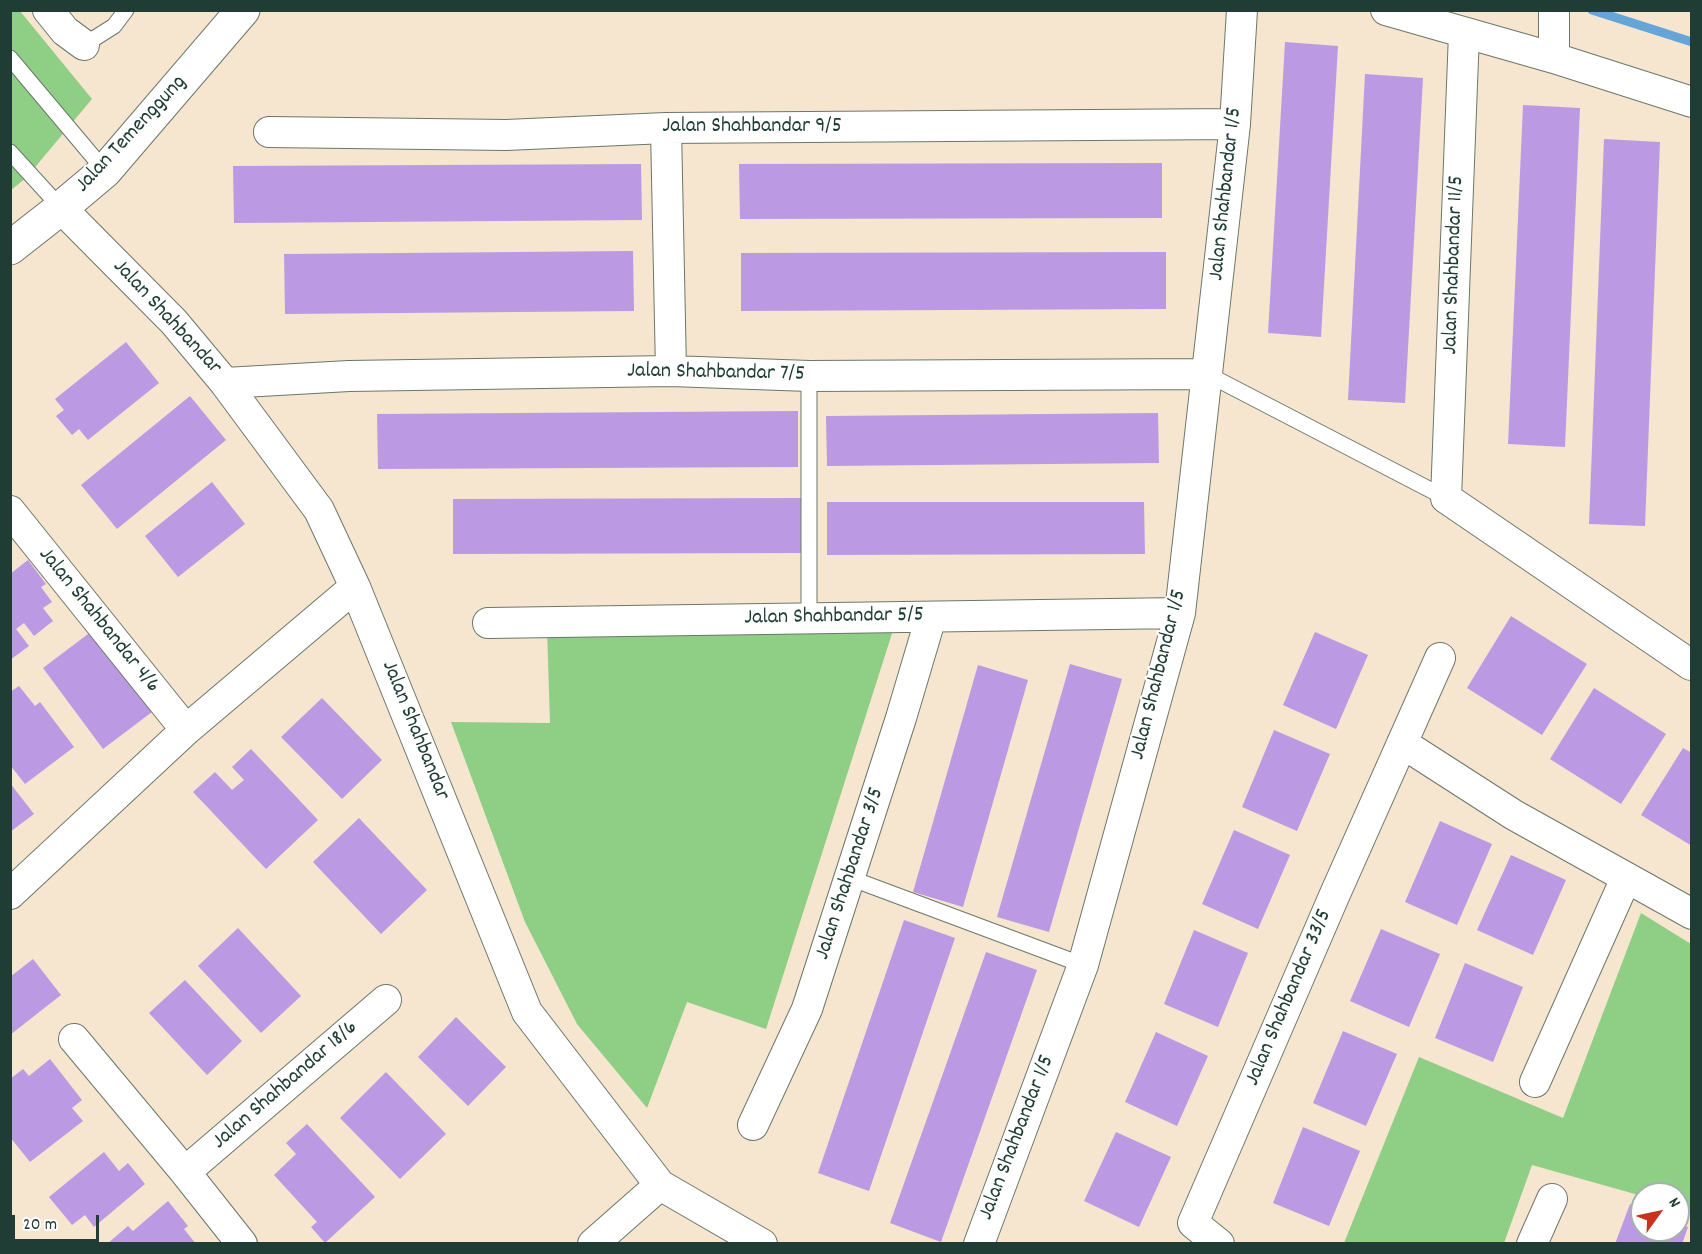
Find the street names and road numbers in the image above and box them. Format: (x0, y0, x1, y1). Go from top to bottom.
street label: Jalan Temenggung (71, 71, 193, 199)
street label: Jalan Shahbandar 1/5 (1205, 106, 1249, 282)
street label: Jalan Shahbandar 9/5 (662, 115, 842, 141)
street label: Jalan Shahbandar 11/5 (1439, 175, 1471, 355)
street label: Jalan Shahbandar (106, 255, 226, 381)
street label: Jalan Shahbandar 7/5 (627, 359, 805, 389)
street label: Jalan Shahbandar 4/6 (31, 543, 165, 699)
street label: Jalan Shahbandar 1/5 (1126, 587, 1194, 763)
street label: Jalan Shahbandar 5/5 (744, 603, 924, 633)
street label: Jalan Shahbandar (374, 657, 454, 805)
street label: Jalan Shahbandar 3/5 (811, 785, 891, 963)
street label: Jalan Shahbandar 33/5 (1241, 906, 1339, 1090)
street label: Jalan Shahbandar 18/6 (208, 1016, 364, 1156)
street label: Jalan Shahbandar 1/5 (974, 1052, 1062, 1224)

